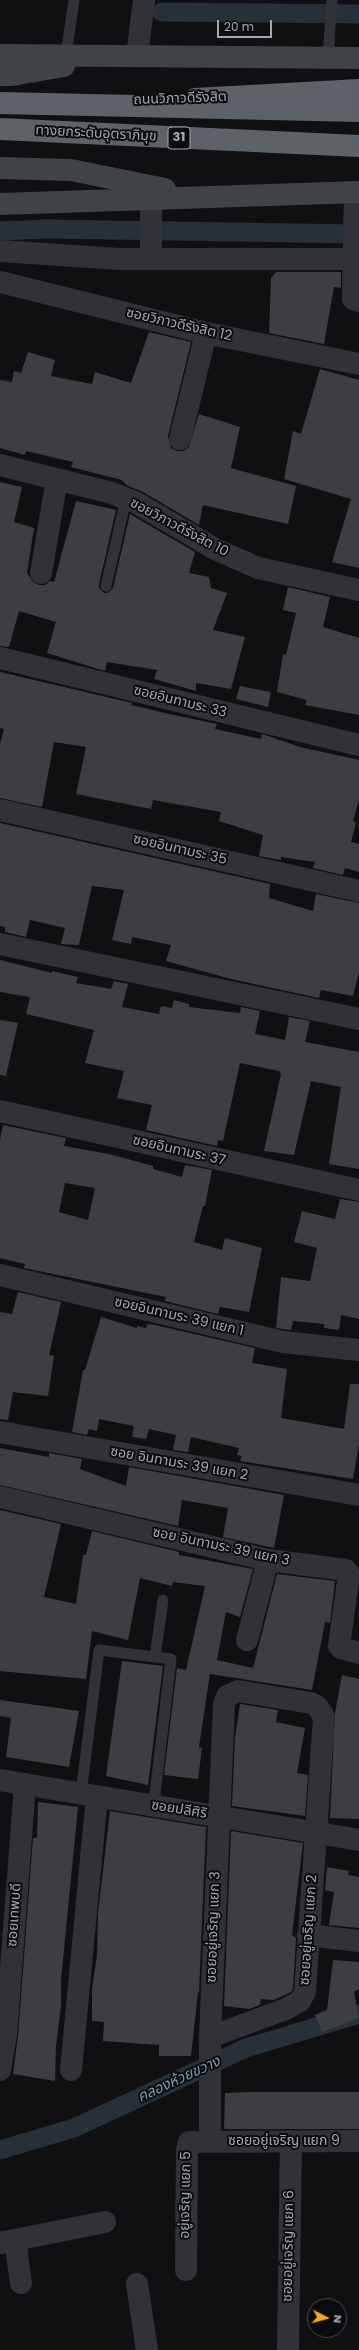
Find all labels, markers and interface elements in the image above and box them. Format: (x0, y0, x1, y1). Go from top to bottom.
scale bar (219, 12, 274, 38)
text: 20 m (224, 18, 254, 35)
street label: ถนนวิภาวดีรังสิต (133, 89, 227, 109)
street label: ทางยกระดับอุตราภิมุข (35, 122, 157, 146)
road number: 31 (168, 127, 190, 149)
street label: ซอยวิภาวดีรังสิต 12 (124, 305, 234, 345)
street label: ซอยวิภาวดีรังสิต 10 (127, 495, 231, 561)
street label: ซอยอินทามระ 33 (132, 682, 228, 722)
street label: ซอยอินทามระ 35 (131, 831, 229, 869)
street label: ซอยอินทามระ 37 (131, 1132, 227, 1170)
street label: ซอยอินทามระ 39 แยก 1 (113, 1294, 245, 1340)
street label: ซอย อินทามระ 39 แยก 2 (109, 1444, 249, 1484)
street label: ซอย อินทามระ 39 แยก 3 (151, 1524, 291, 1570)
street label: ซอยปลีศิริ (150, 1797, 208, 1823)
street label: ซอยอยู่เจริญ แยก 3 (204, 1871, 224, 1983)
street label: ซอยอยู่เจริญ แยก 2 (297, 1874, 321, 1986)
street label: ซอยเทพบดี (4, 1883, 26, 1947)
water label: คลองห้วยขวาง (135, 2053, 223, 2107)
street label: ซอยอยู่เจริญ แยก 9 (228, 2133, 340, 2149)
street label: อยู่เจริญ แยก 5 (177, 2151, 195, 2239)
street label: ซอยอยู่เจริญ แยก 6 (280, 2190, 298, 2302)
north arrow (307, 2298, 347, 2338)
text: N (330, 2314, 346, 2324)

